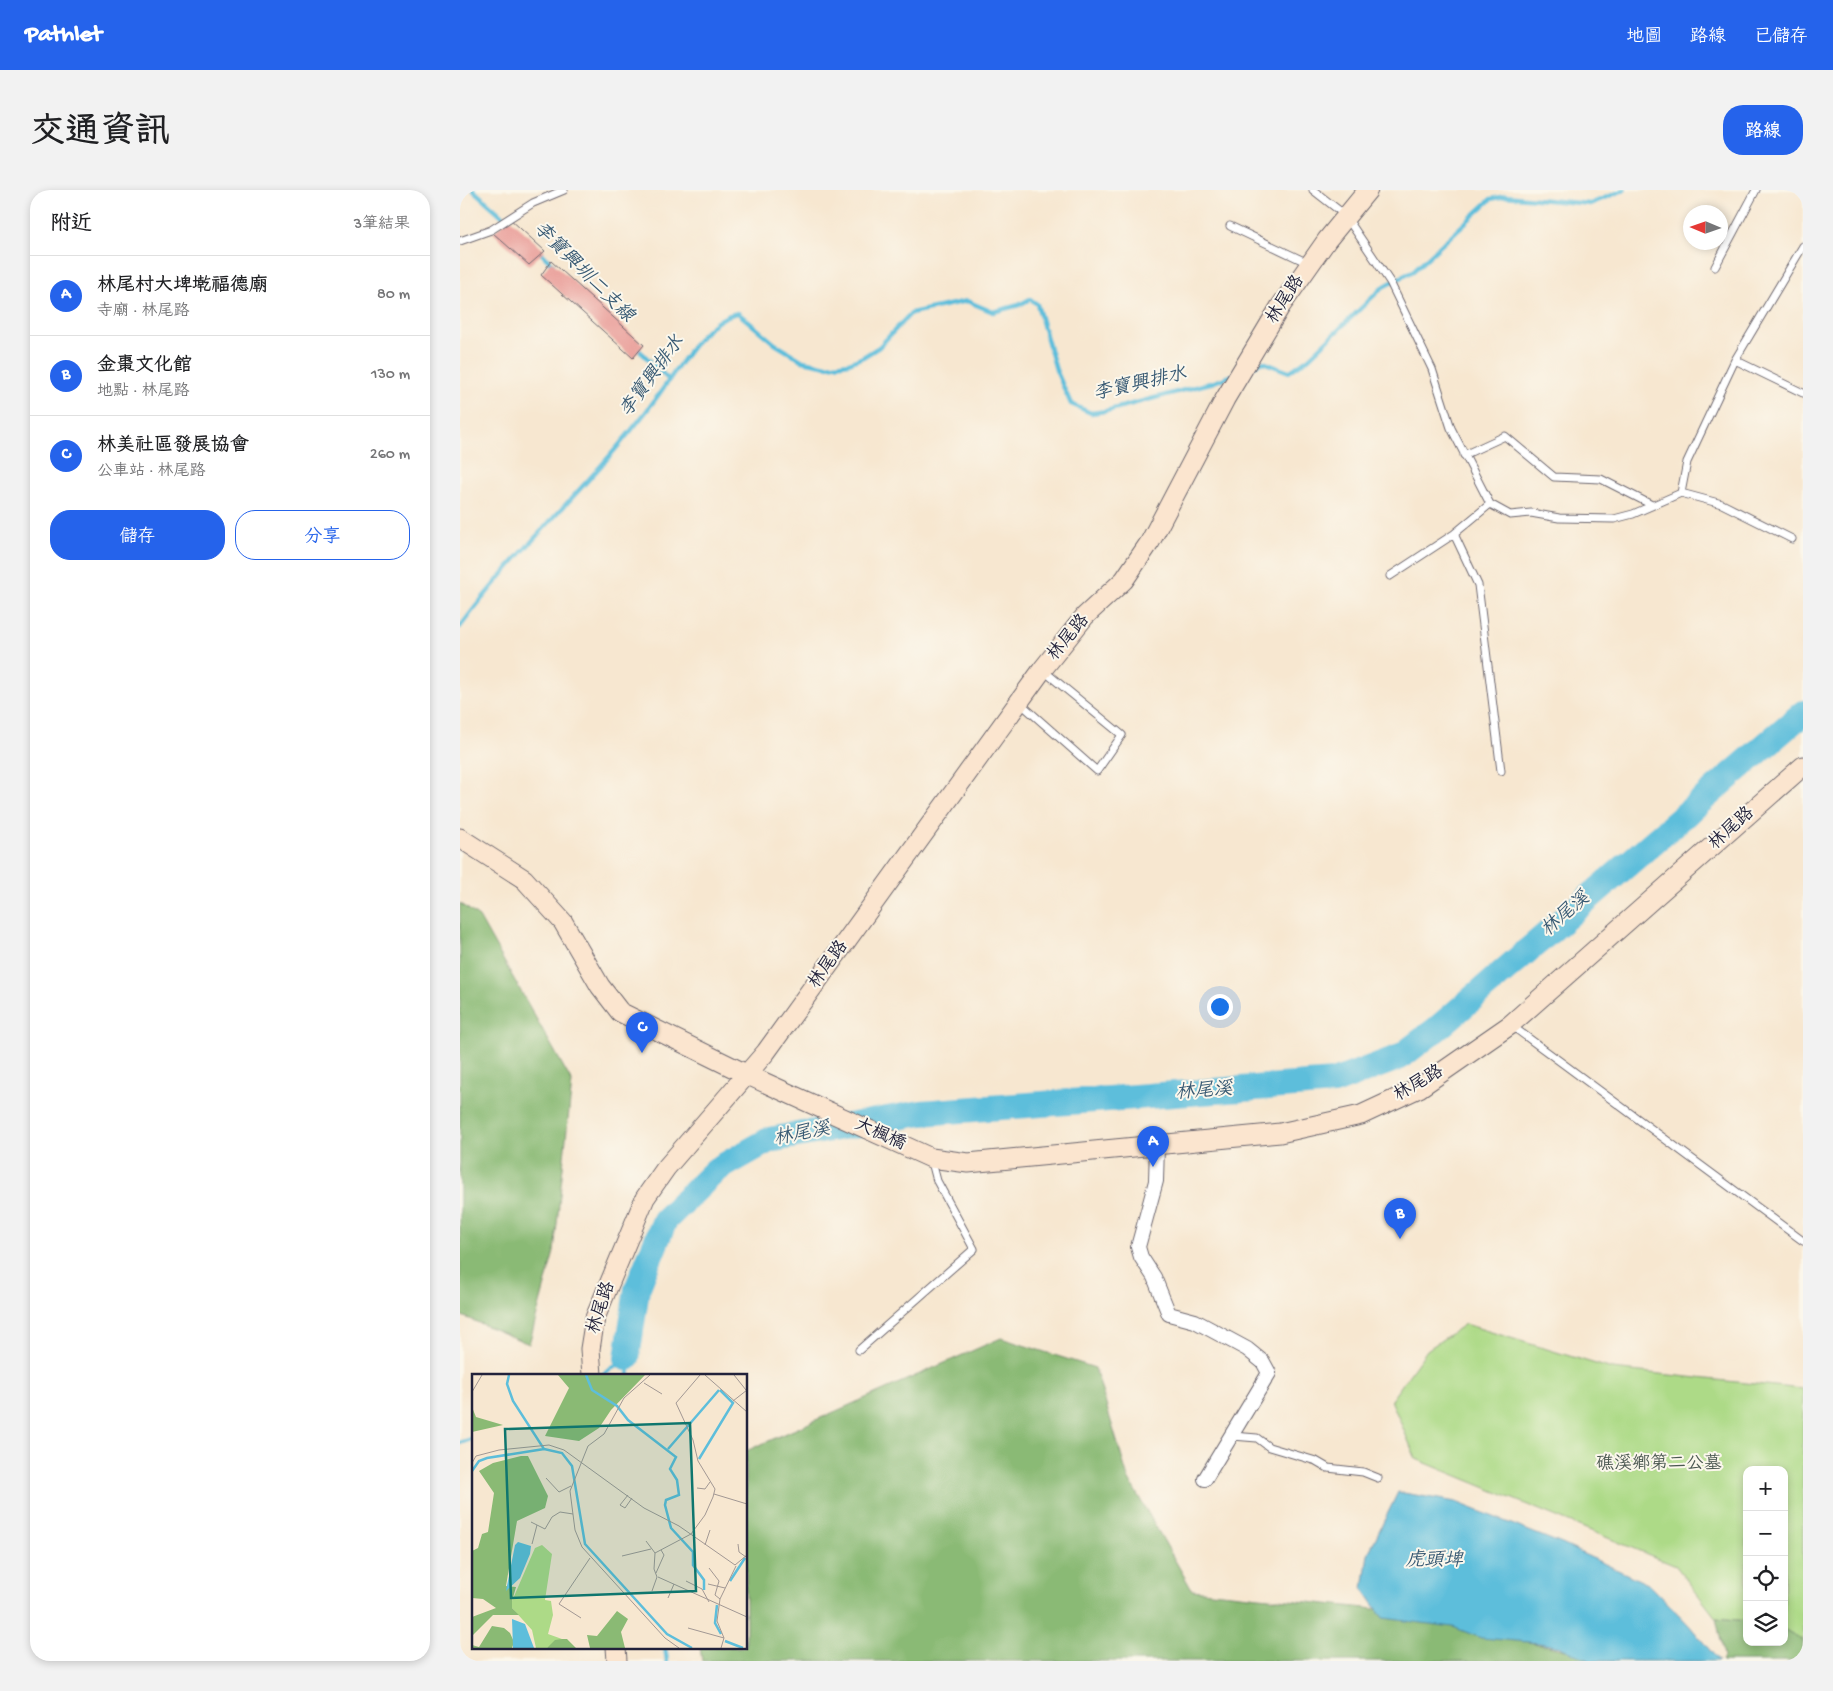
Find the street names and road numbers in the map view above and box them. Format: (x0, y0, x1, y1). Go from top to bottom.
street label: 林尾路 (1262, 271, 1310, 328)
street label: 林尾路 (1043, 610, 1094, 665)
street label: 林尾路 (1704, 802, 1759, 855)
street label: 林尾路 (804, 936, 853, 993)
street label: 林尾路 (1390, 1061, 1448, 1107)
street label: 大楓橋 (851, 1114, 909, 1156)
street label: 林尾路 (583, 1279, 620, 1337)

